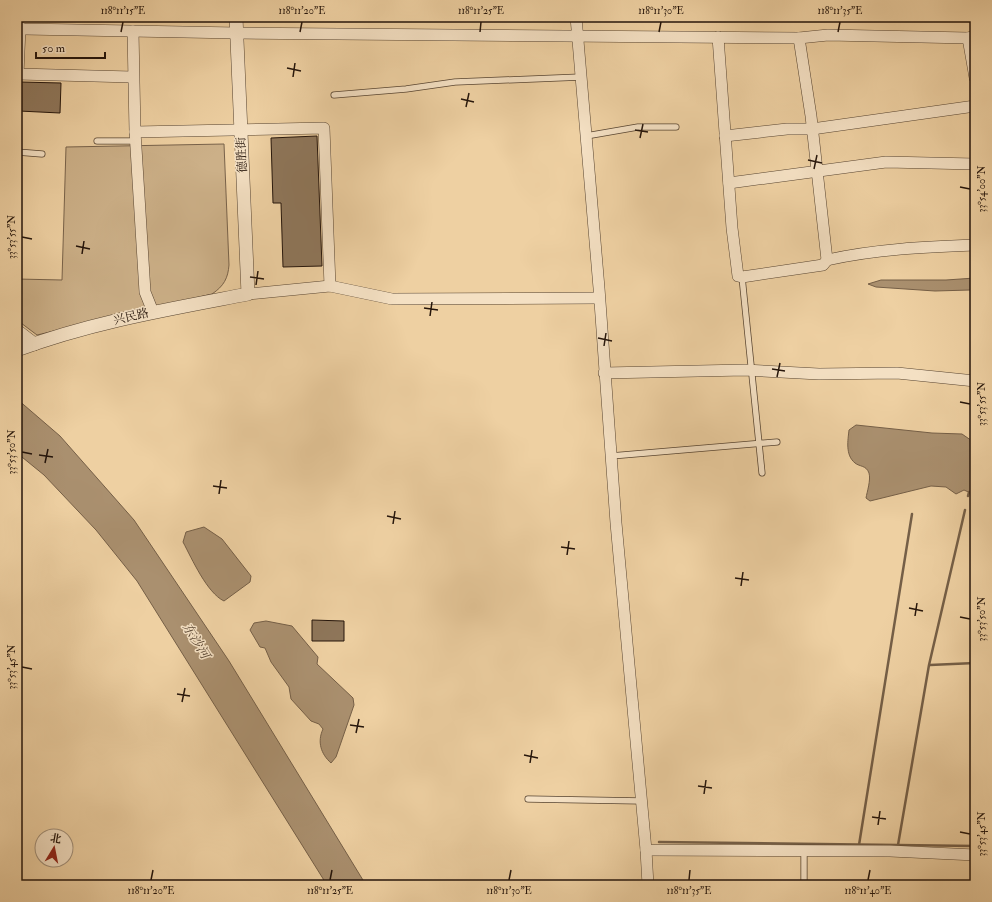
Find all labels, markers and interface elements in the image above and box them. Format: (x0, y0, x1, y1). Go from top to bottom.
text: 118°11'15"E (101, 5, 145, 17)
text: 118°11'20"E (279, 5, 325, 17)
text: 118°11'25"E (458, 5, 504, 17)
text: 118°11'30"E (638, 5, 684, 17)
text: 118°11'35"E (818, 5, 862, 17)
scale bar (36, 34, 105, 60)
text: 50 m (42, 41, 66, 56)
street label: 德胜街 (234, 136, 250, 173)
text: 33°54'00"N (976, 166, 988, 212)
text: 33°53'55"N (6, 215, 18, 259)
street label: 兴民路 (112, 306, 150, 328)
text: 33°53'55"N (976, 382, 988, 426)
text: 33°53'50"N (6, 430, 18, 474)
text: 33°53'50"N (976, 597, 988, 641)
water label: 东沙河 (179, 620, 214, 663)
text: 33°53'45"N (6, 644, 18, 690)
text: 33°53'45"N (976, 811, 988, 857)
north arrow (34, 828, 74, 868)
text: 北 (49, 831, 62, 846)
text: 118°11'20"E (128, 885, 174, 897)
text: 118°11'25"E (307, 885, 353, 897)
text: 118°11'30"E (486, 885, 532, 897)
text: 118°11'35"E (667, 885, 711, 897)
text: 118°11'40"E (844, 885, 892, 897)

